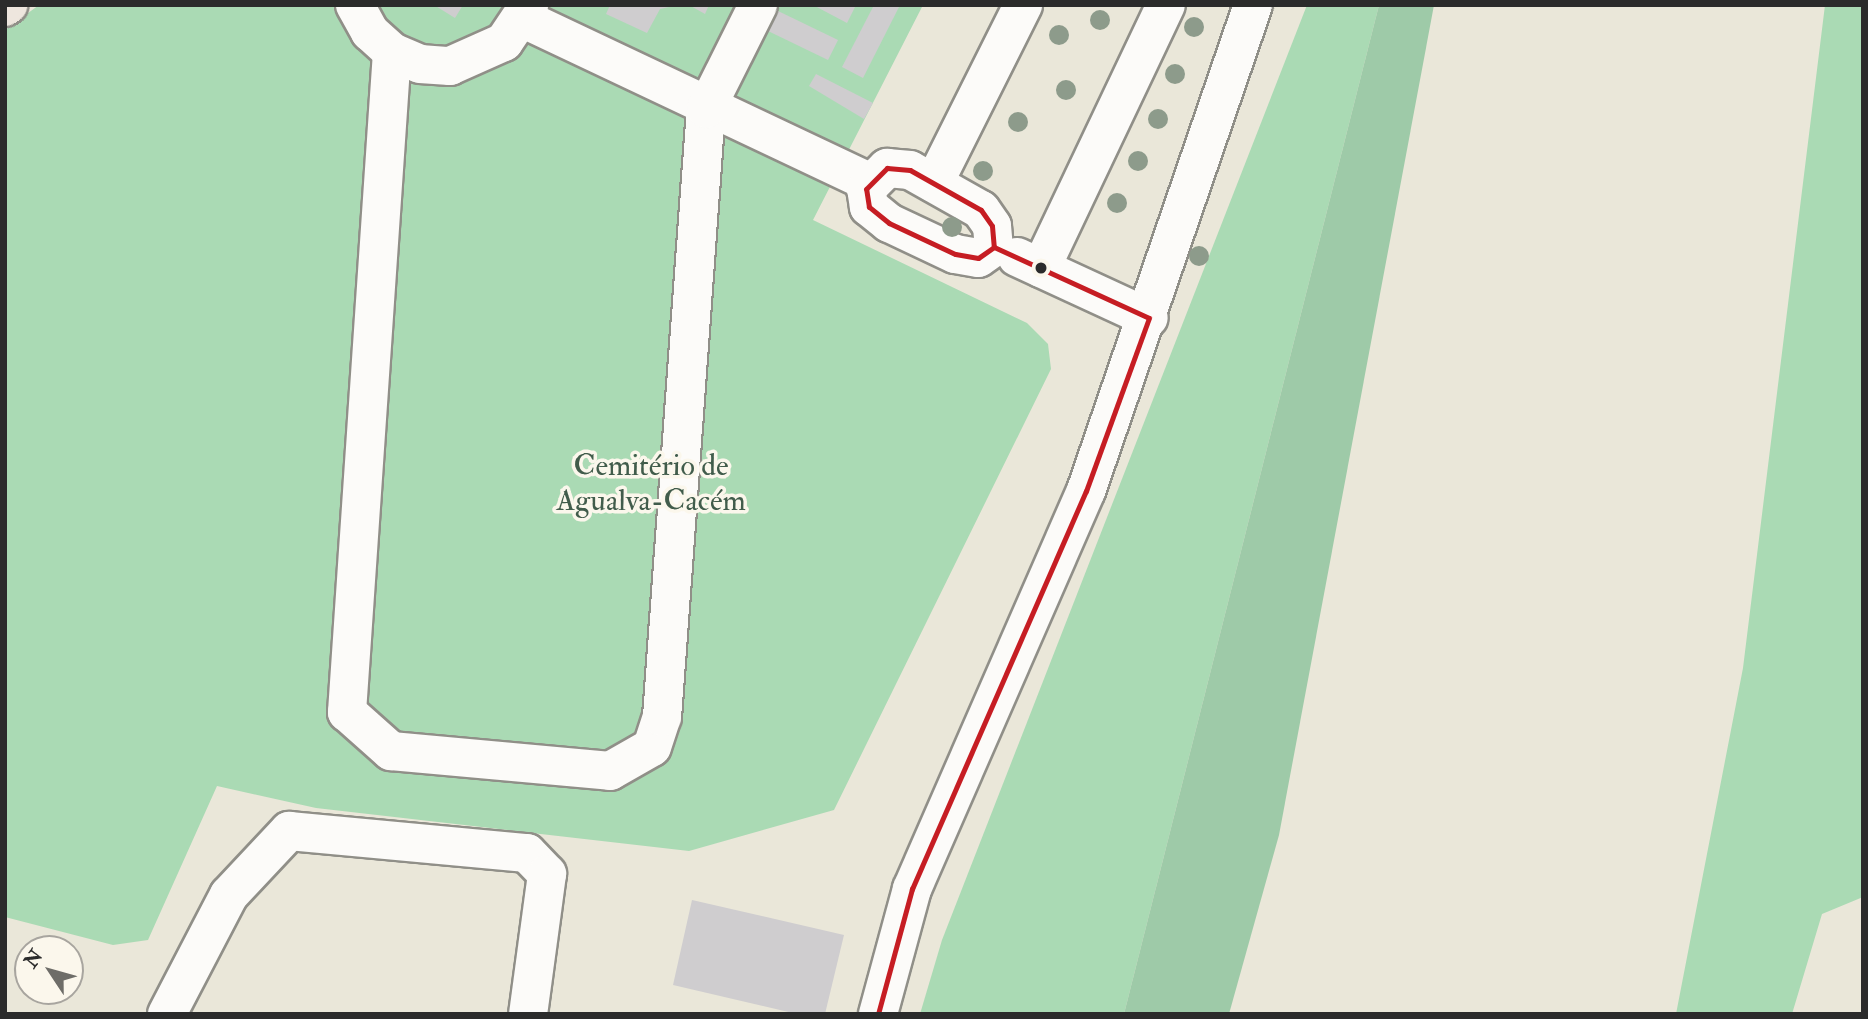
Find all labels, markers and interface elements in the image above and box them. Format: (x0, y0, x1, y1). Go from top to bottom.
unlabelled marker (1034, 261, 1048, 275)
park label: Cemitério de Agualva-Cacém (556, 448, 746, 518)
north arrow (14, 935, 84, 1005)
text: N (19, 945, 48, 973)

